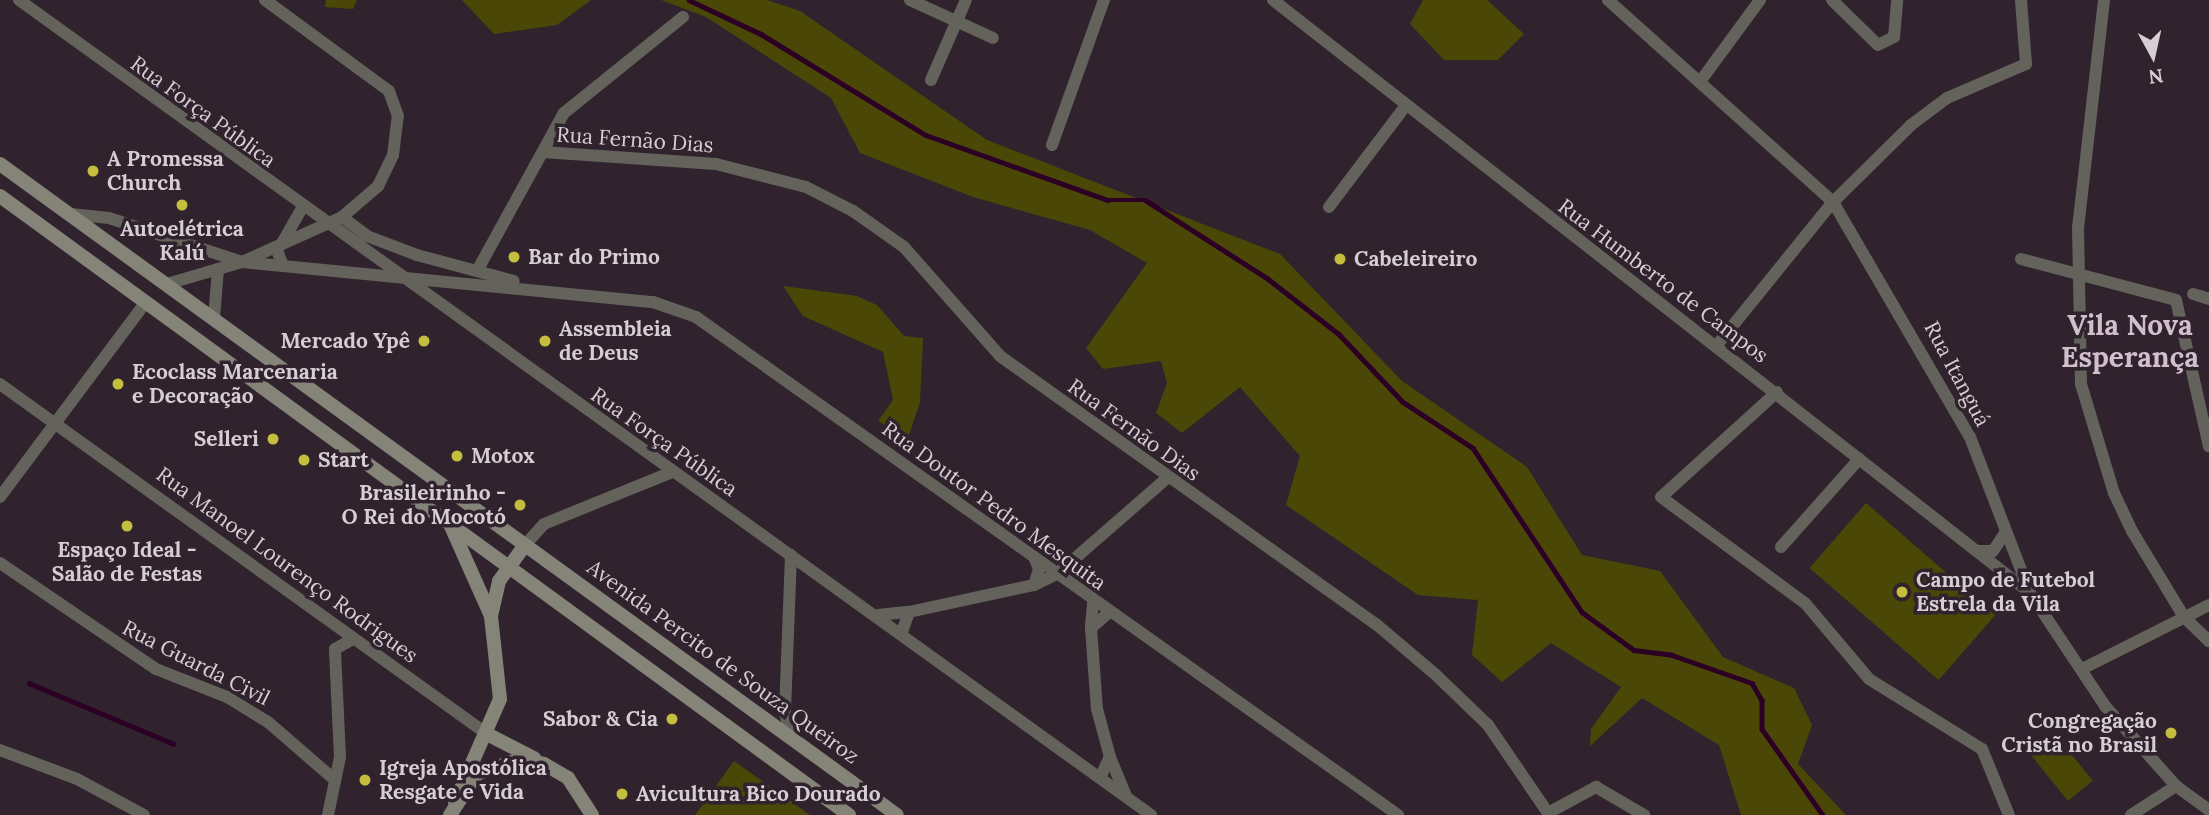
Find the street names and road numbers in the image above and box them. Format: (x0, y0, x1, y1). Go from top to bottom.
street label: Rua Força Pública (126, 51, 280, 173)
street label: Rua Fernão Dias (556, 122, 714, 158)
street label: Rua Humberto de Campos (1553, 194, 1773, 368)
street label: Rua Itanguá (1919, 317, 1995, 431)
street label: Rua Fernão Dias (1063, 374, 1205, 486)
street label: Rua Força Pública (586, 382, 742, 502)
street label: Rua Doutor Pedro Mesquita (877, 416, 1111, 596)
street label: Rua Manoel Lourenço Rodrigues (151, 462, 423, 668)
street label: Avenida Percito de Souza Queiroz (582, 555, 864, 769)
street label: Rua Guarda Civil (118, 615, 274, 711)

